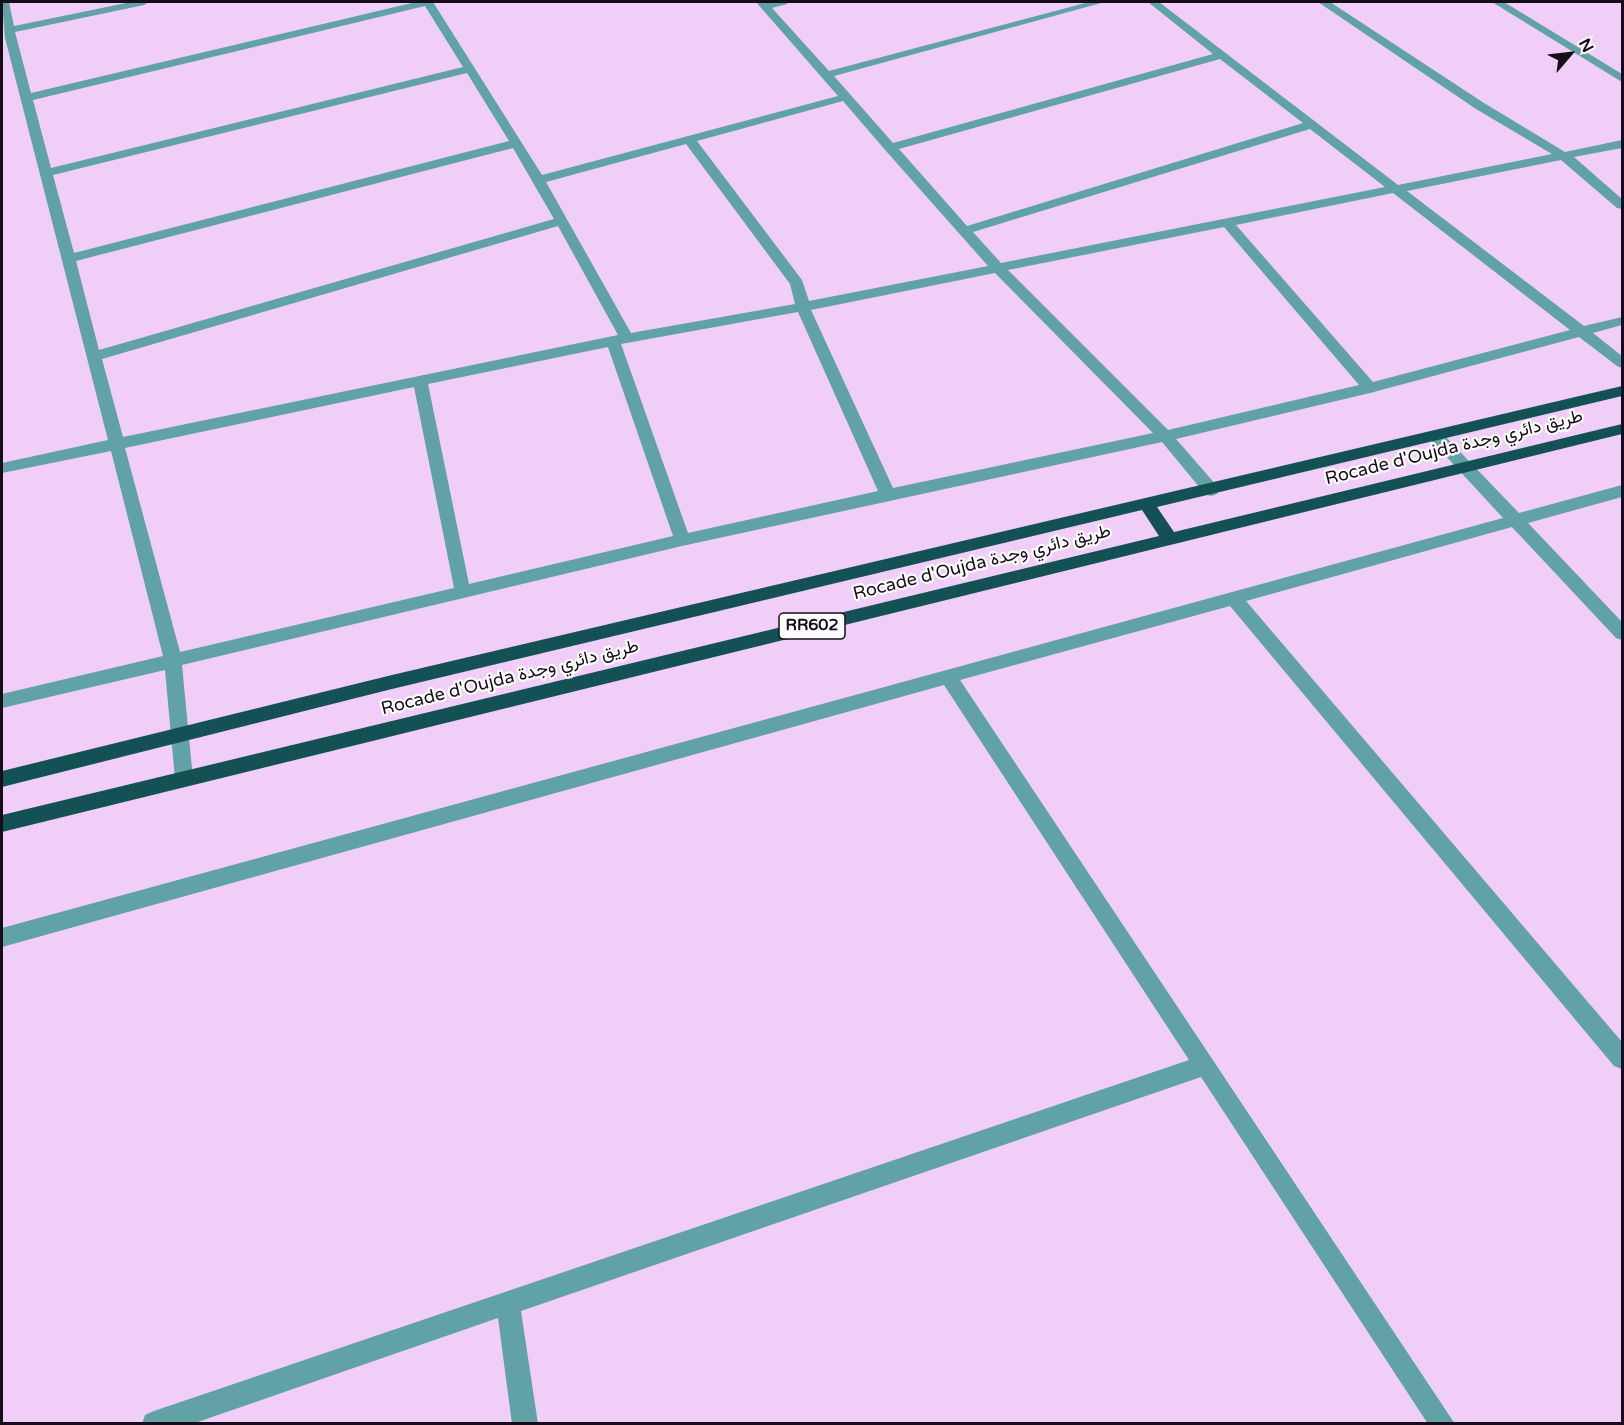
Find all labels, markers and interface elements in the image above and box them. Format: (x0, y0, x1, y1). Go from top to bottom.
north arrow (1540, 24, 1600, 84)
text: N (1574, 35, 1598, 56)
street label: Rocade d'Oujda طريق دائري وجدة (1323, 406, 1585, 490)
street label: Rocade d'Oujda طريق دائري وجدة (851, 521, 1113, 605)
road number: RR602 (779, 613, 845, 639)
street label: Rocade d'Oujda طريق دائري وجدة (379, 636, 641, 720)

